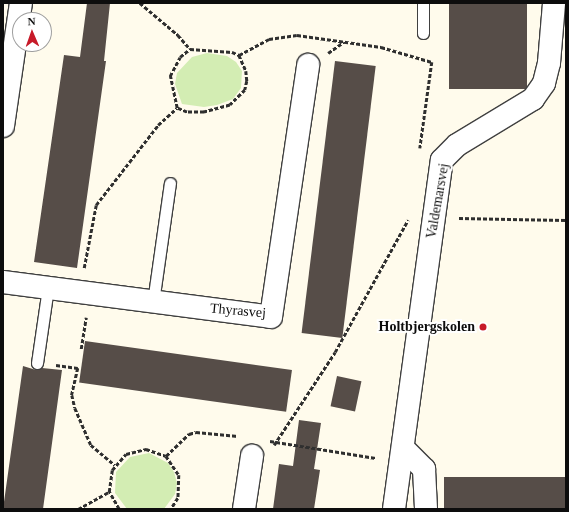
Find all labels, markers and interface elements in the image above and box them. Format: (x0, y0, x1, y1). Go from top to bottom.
north arrow (12, 12, 52, 52)
text: N (27, 15, 36, 27)
street label: Valdemarsvej (423, 162, 453, 240)
street label: Thyrasvej (209, 300, 267, 322)
place label: Holtbjergskolen (379, 319, 475, 335)
marker: Holtbjergskolen (478, 322, 488, 332)

